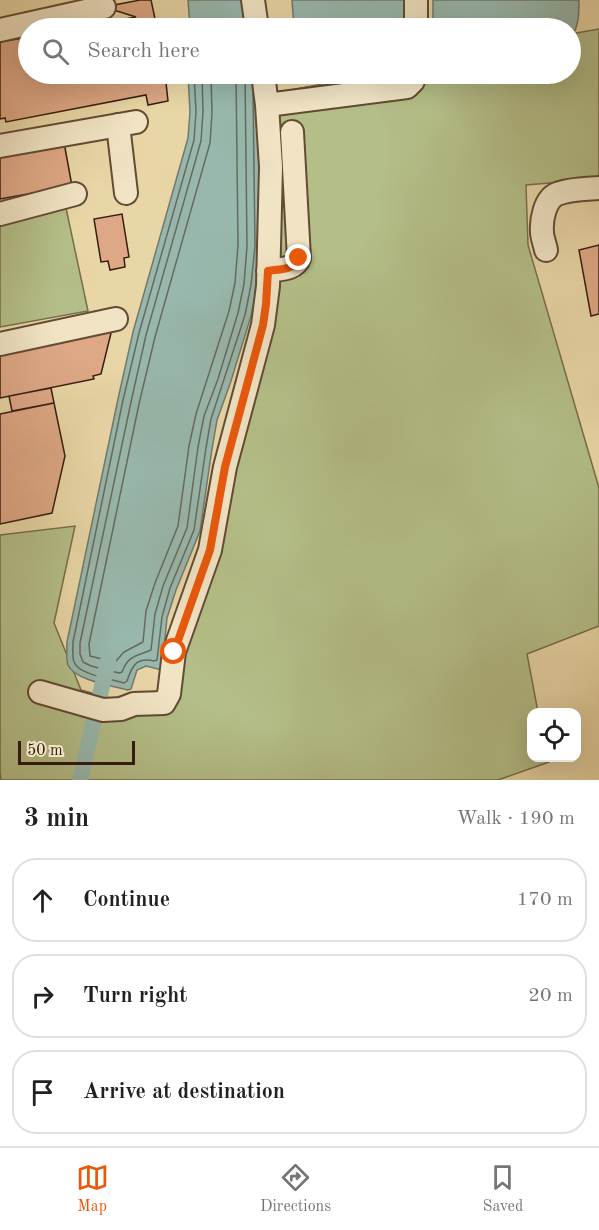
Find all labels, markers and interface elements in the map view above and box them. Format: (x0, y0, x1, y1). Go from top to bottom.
search box (18, 18, 581, 84)
icon: search (39, 35, 72, 68)
text: Search here (87, 40, 200, 62)
route end (285, 244, 311, 270)
route start (160, 638, 186, 664)
map controls (527, 708, 581, 762)
button: locate (527, 708, 581, 762)
scale bar (18, 738, 135, 766)
text: 50 m (27, 743, 63, 759)
text: 3 min (24, 806, 89, 832)
text: Walk · 190 m (456, 809, 575, 829)
icon: ahead (26, 884, 59, 917)
text: Continue (83, 889, 170, 911)
text: 170 m (517, 890, 573, 910)
icon: right (26, 980, 59, 1013)
text: Turn right (83, 985, 187, 1007)
text: 20 m (528, 986, 573, 1006)
icon: arrive (26, 1076, 59, 1109)
text: Arrive at destination (83, 1081, 285, 1103)
tab: Map (76, 1161, 109, 1217)
tab: Directions (260, 1161, 331, 1217)
tab: Saved (483, 1161, 523, 1217)

